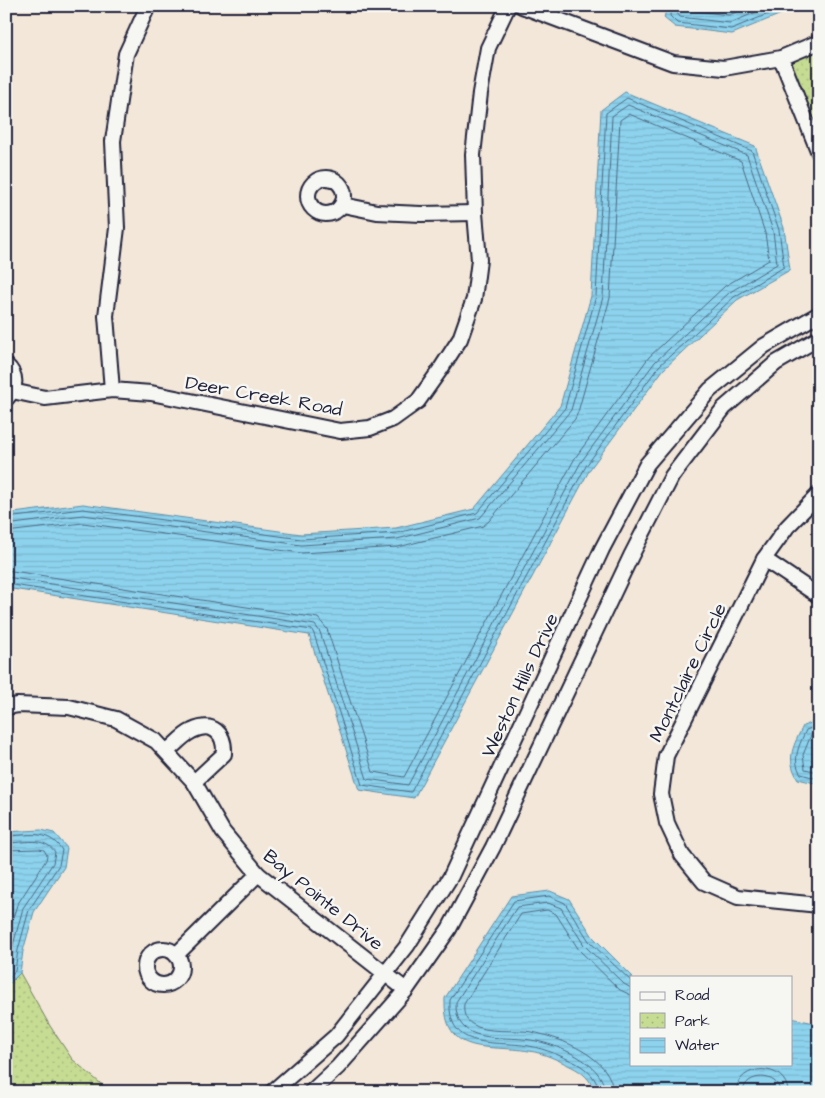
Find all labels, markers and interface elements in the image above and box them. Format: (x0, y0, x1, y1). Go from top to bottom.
street label: Deer Creek Road (183, 369, 344, 424)
street label: Montclaire Circle (643, 599, 734, 747)
street label: Weston Hills Drive (475, 609, 566, 762)
street label: Bay Pointe Drive (257, 843, 389, 958)
legend (630, 976, 792, 1066)
text: Road (675, 985, 710, 1006)
text: Park (675, 1011, 710, 1032)
text: Water (675, 1035, 719, 1056)

